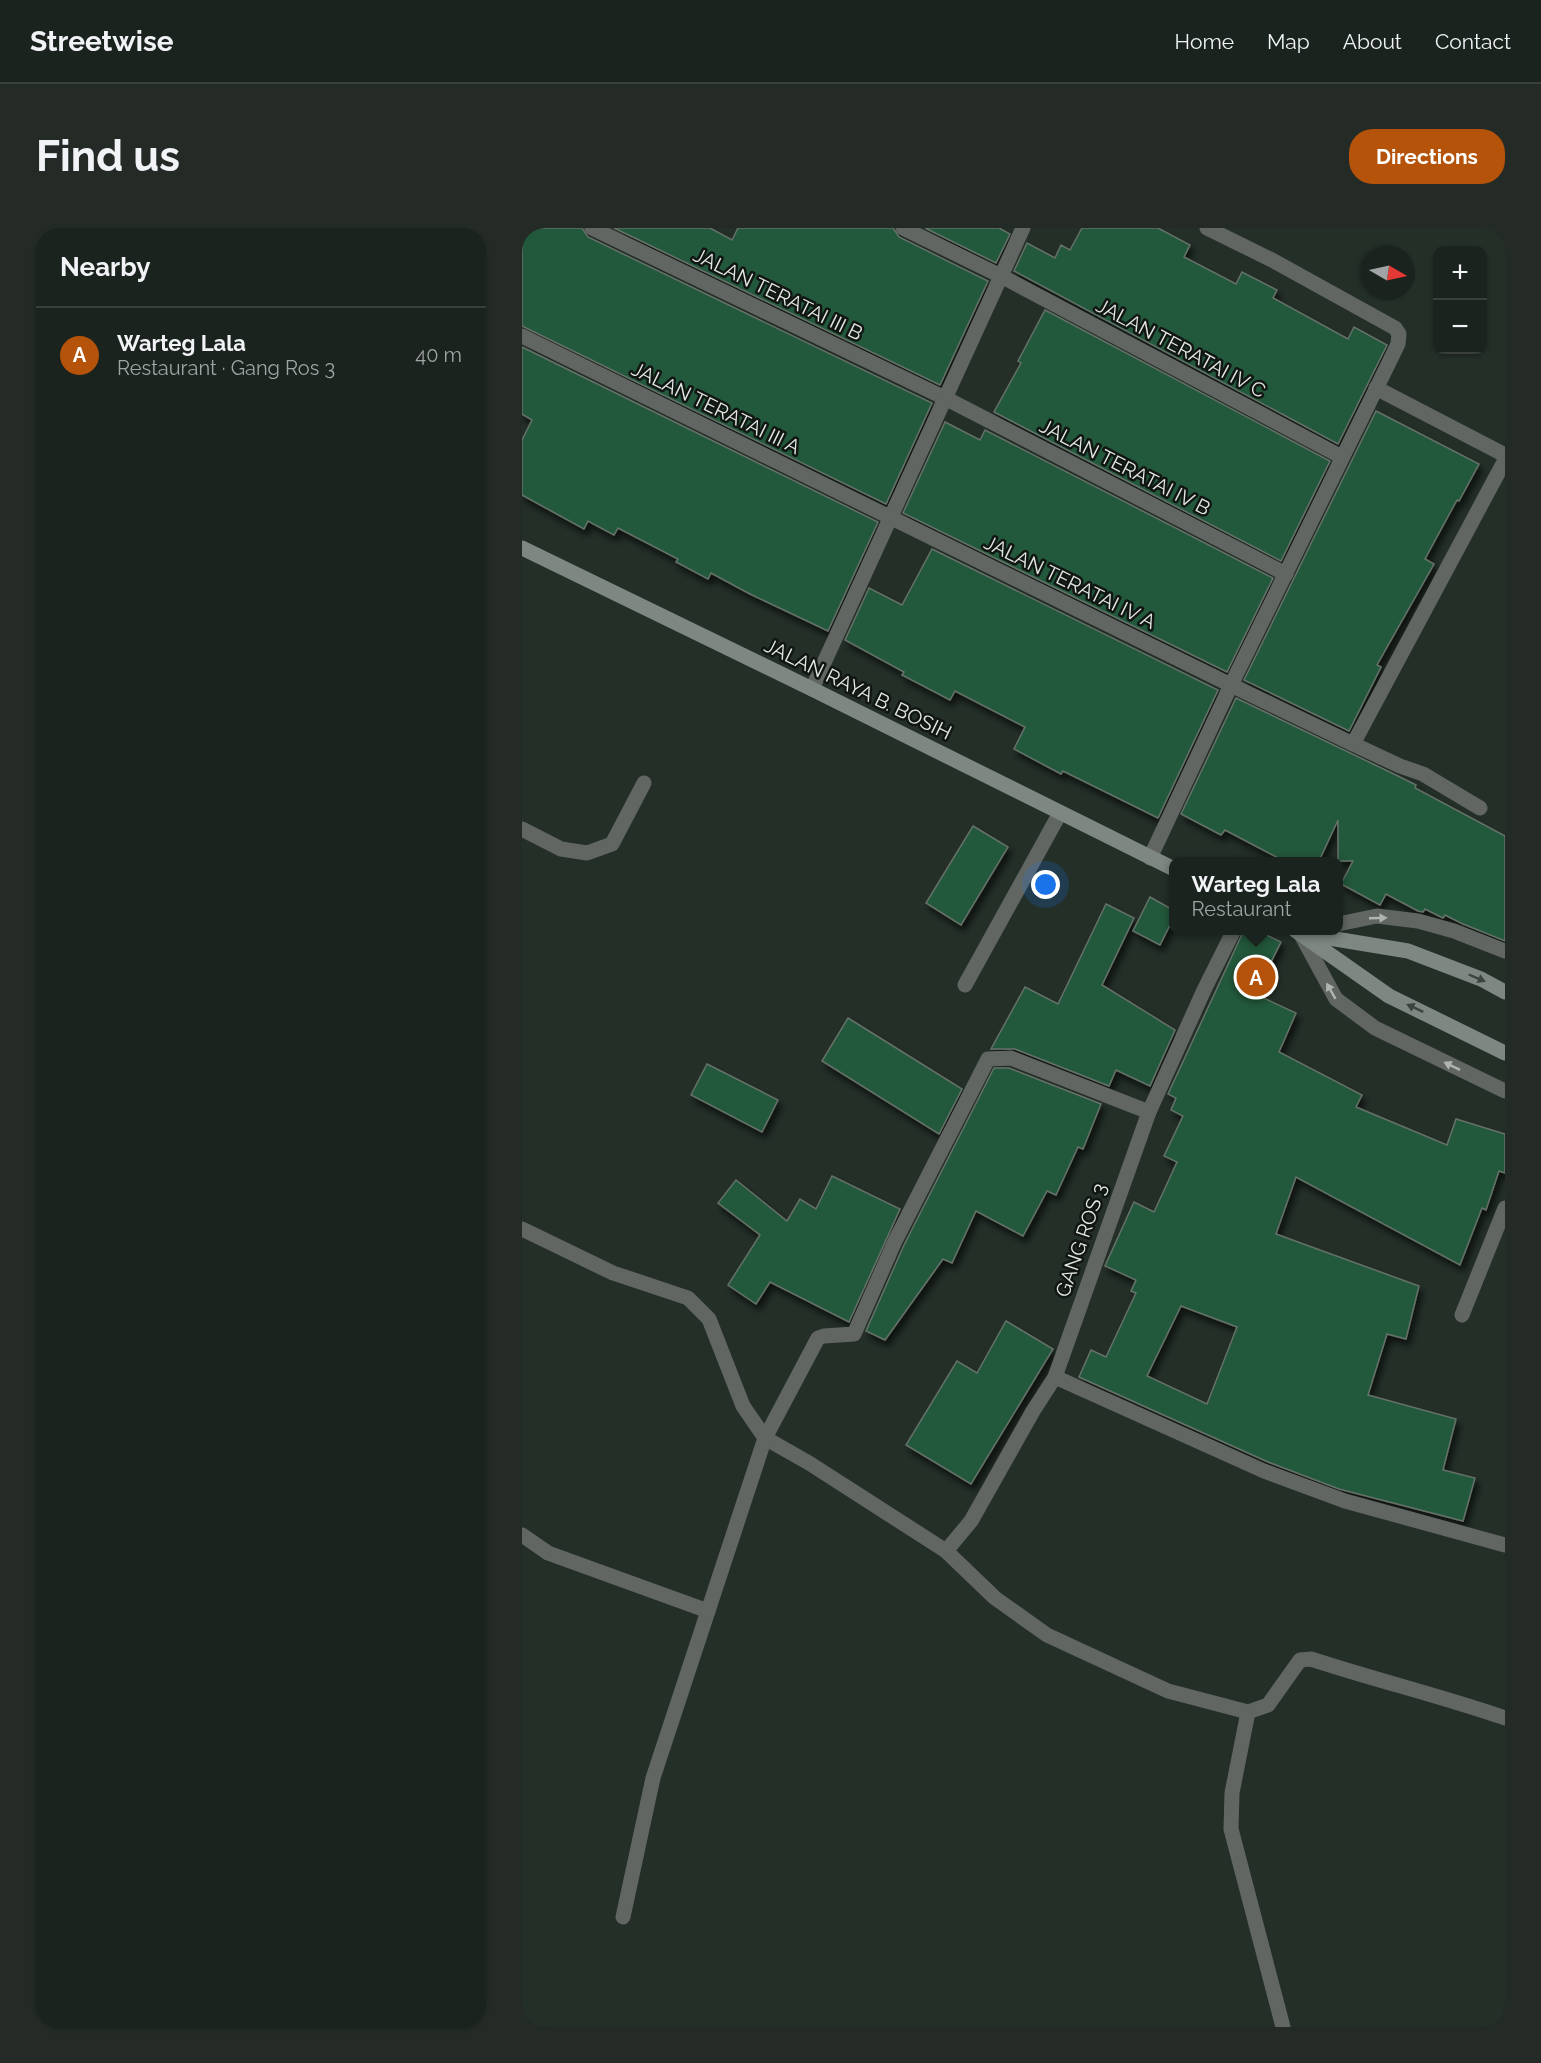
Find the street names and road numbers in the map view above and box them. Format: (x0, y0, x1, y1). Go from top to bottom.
street label: JALAN TERATAI III B (690, 243, 866, 345)
street label: JALAN TERATAI IV C (1092, 293, 1270, 403)
street label: JALAN TERATAI III A (628, 357, 805, 459)
street label: JALAN TERATAI IV B (1036, 414, 1214, 520)
street label: JALAN TERATAI IV A (980, 530, 1160, 634)
street label: JALAN RAYA B. BOSIH (760, 633, 956, 745)
street label: GANG ROS 3 (1050, 1180, 1112, 1300)

